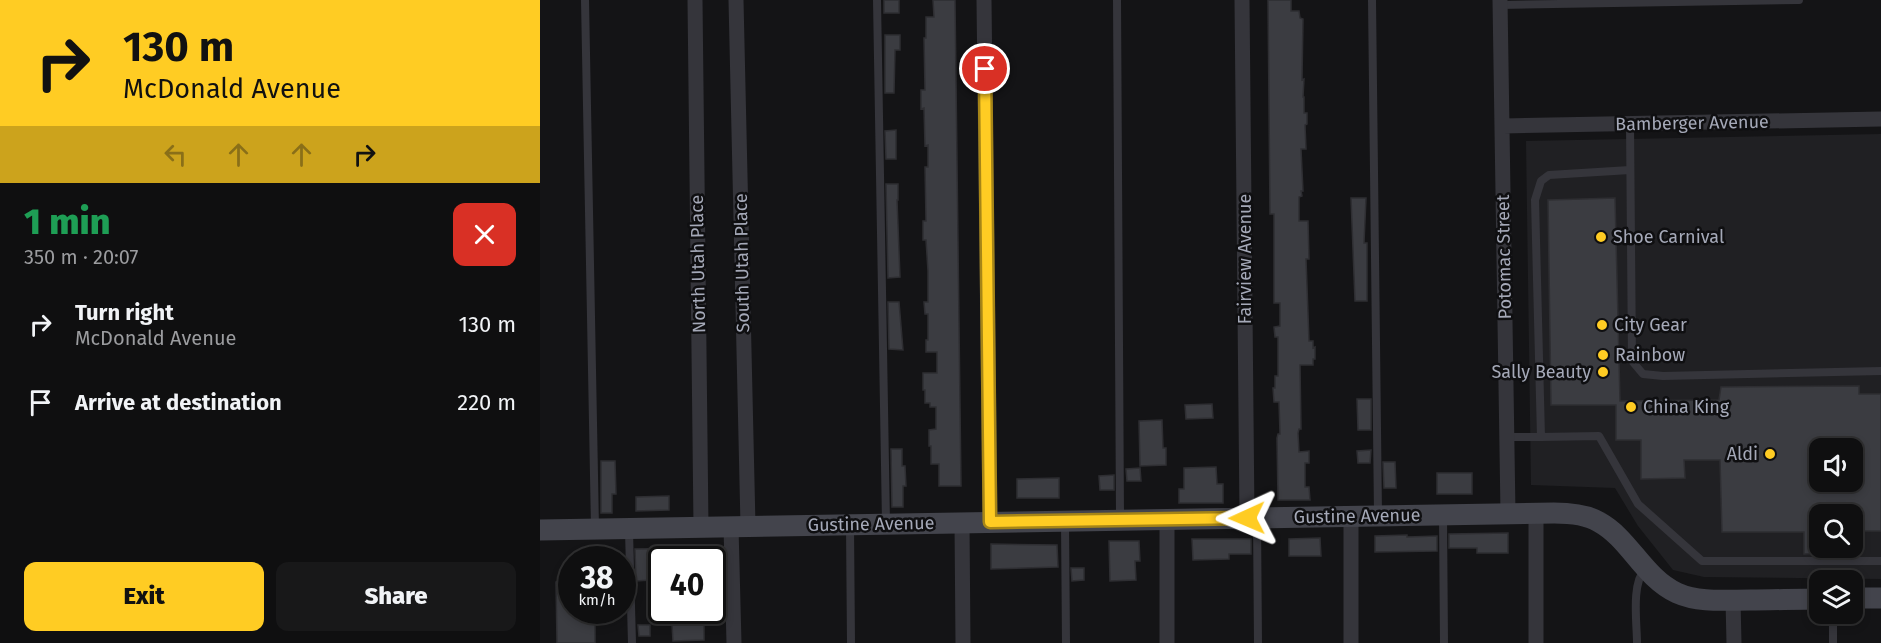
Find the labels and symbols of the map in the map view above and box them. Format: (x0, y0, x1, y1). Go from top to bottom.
pin (959, 43, 1010, 94)
street label: Bamberger Avenue (1615, 111, 1769, 135)
street label: South Utah Place (730, 193, 754, 333)
street label: Fairview Avenue (1234, 194, 1256, 324)
street label: Potomac Street (1492, 194, 1516, 319)
street label: North Utah Place (686, 195, 710, 333)
place label: Shoe Carnival (1613, 226, 1724, 248)
marker: Shoe Carnival (1594, 230, 1608, 244)
place label: City Gear (1614, 314, 1687, 336)
marker: City Gear (1595, 318, 1609, 332)
place label: Rainbow (1615, 344, 1685, 366)
marker: Rainbow (1596, 348, 1610, 362)
place label: Sally Beauty (1491, 361, 1591, 383)
marker: Sally Beauty (1596, 365, 1610, 379)
place label: China King (1643, 396, 1730, 418)
marker: China King (1624, 400, 1638, 414)
place label: Aldi (1727, 443, 1758, 465)
marker: Aldi (1763, 447, 1777, 461)
position arrow (1215, 486, 1279, 550)
street label: Gustine Avenue (1293, 504, 1421, 528)
street label: Gustine Avenue (807, 512, 935, 536)
speed limit sign: 40 (648, 546, 726, 624)

